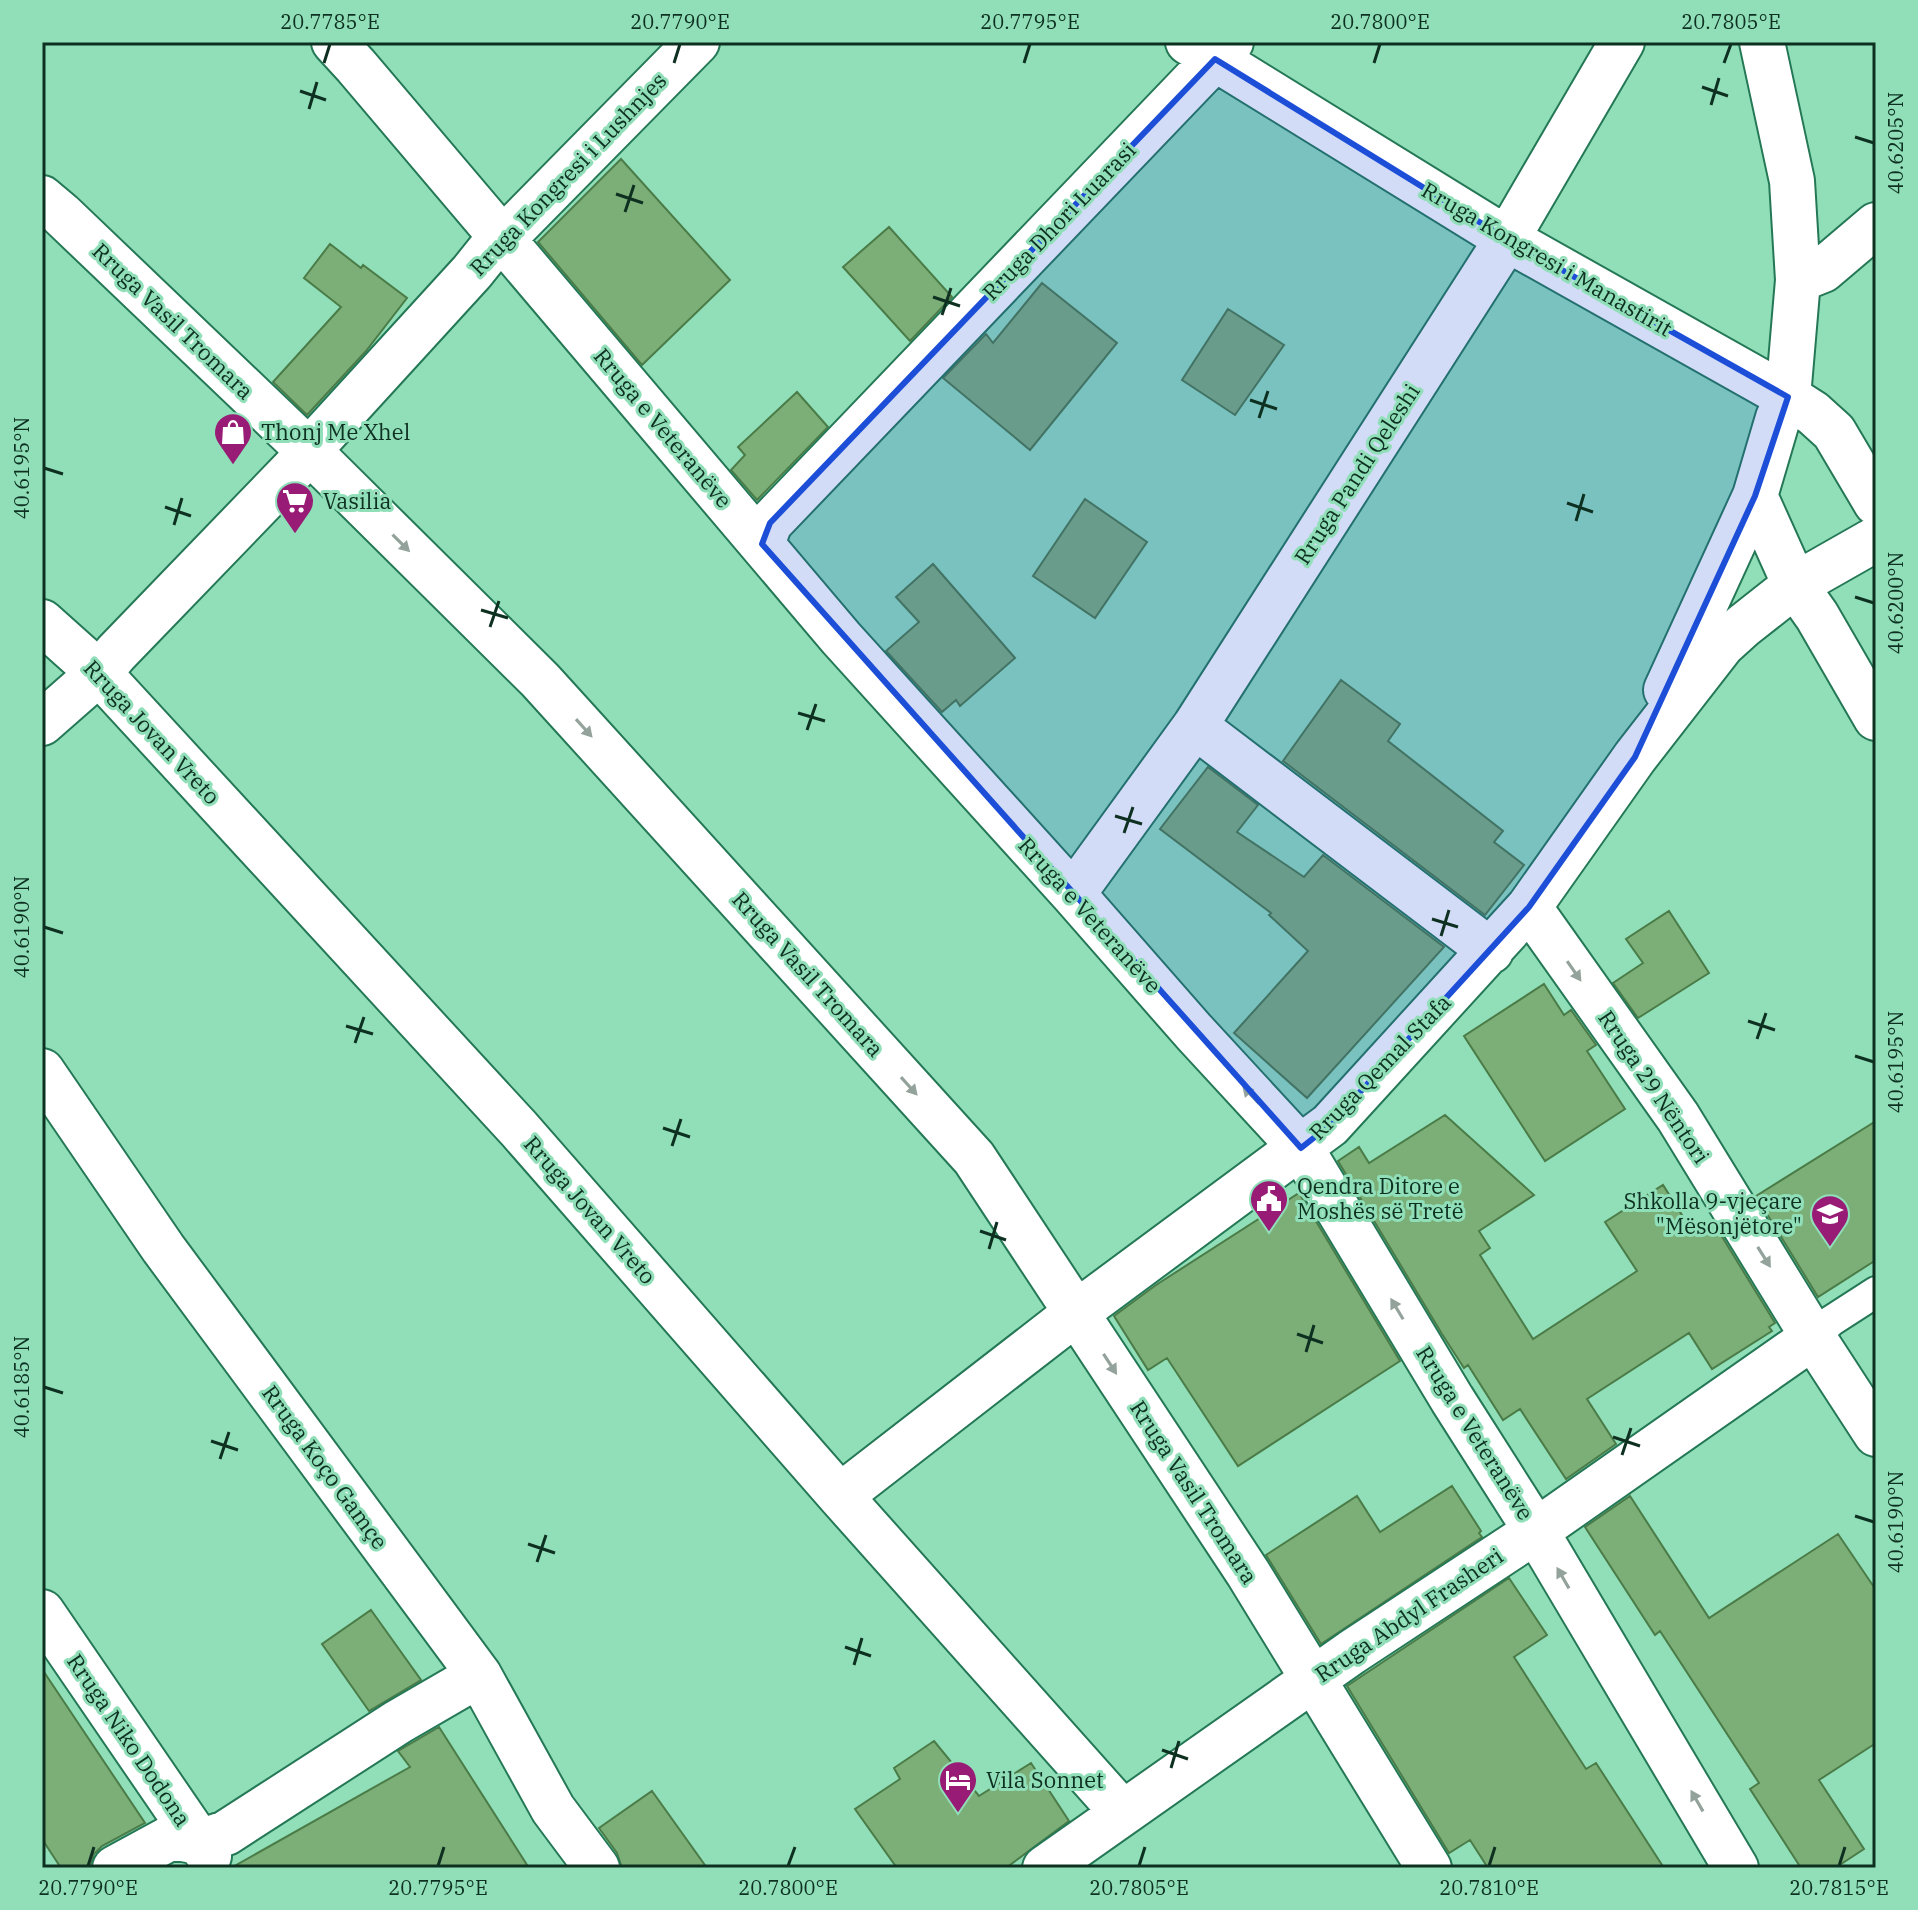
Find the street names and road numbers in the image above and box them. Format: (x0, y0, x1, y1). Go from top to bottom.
street label: Rruga Kongresi i Lushnjes (463, 66, 672, 281)
street label: Rruga Dhori Luarasi (976, 135, 1142, 306)
street label: Rruga Kongresi i Manastirit (1417, 175, 1678, 342)
street label: Rruga Vasil Tromara (87, 236, 260, 405)
street label: Rruga e Veteranëve (588, 342, 739, 514)
street label: Rruga Pandi Qeleshi (1287, 378, 1426, 570)
street label: Rruga Jovan Vreto (78, 653, 227, 810)
street label: Rruga e Veteranëve (1013, 831, 1168, 999)
street label: Rruga Vasil Tromara (726, 885, 890, 1063)
street label: Rruga Qemal Stafa (1303, 988, 1457, 1146)
street label: Rruga 29 Nëntori (1592, 1004, 1716, 1169)
street label: Rruga Jovan Vreto (518, 1129, 663, 1290)
street label: Rruga e Veteranëve (1410, 1340, 1541, 1525)
street label: Rruga Koço Gamçe (256, 1379, 395, 1554)
street label: Rruga Vasil Tromara (1124, 1394, 1265, 1589)
street label: Rruga Abdyl Frasheri (1309, 1541, 1508, 1688)
street label: Rruga Niko Dodona (61, 1648, 198, 1831)

